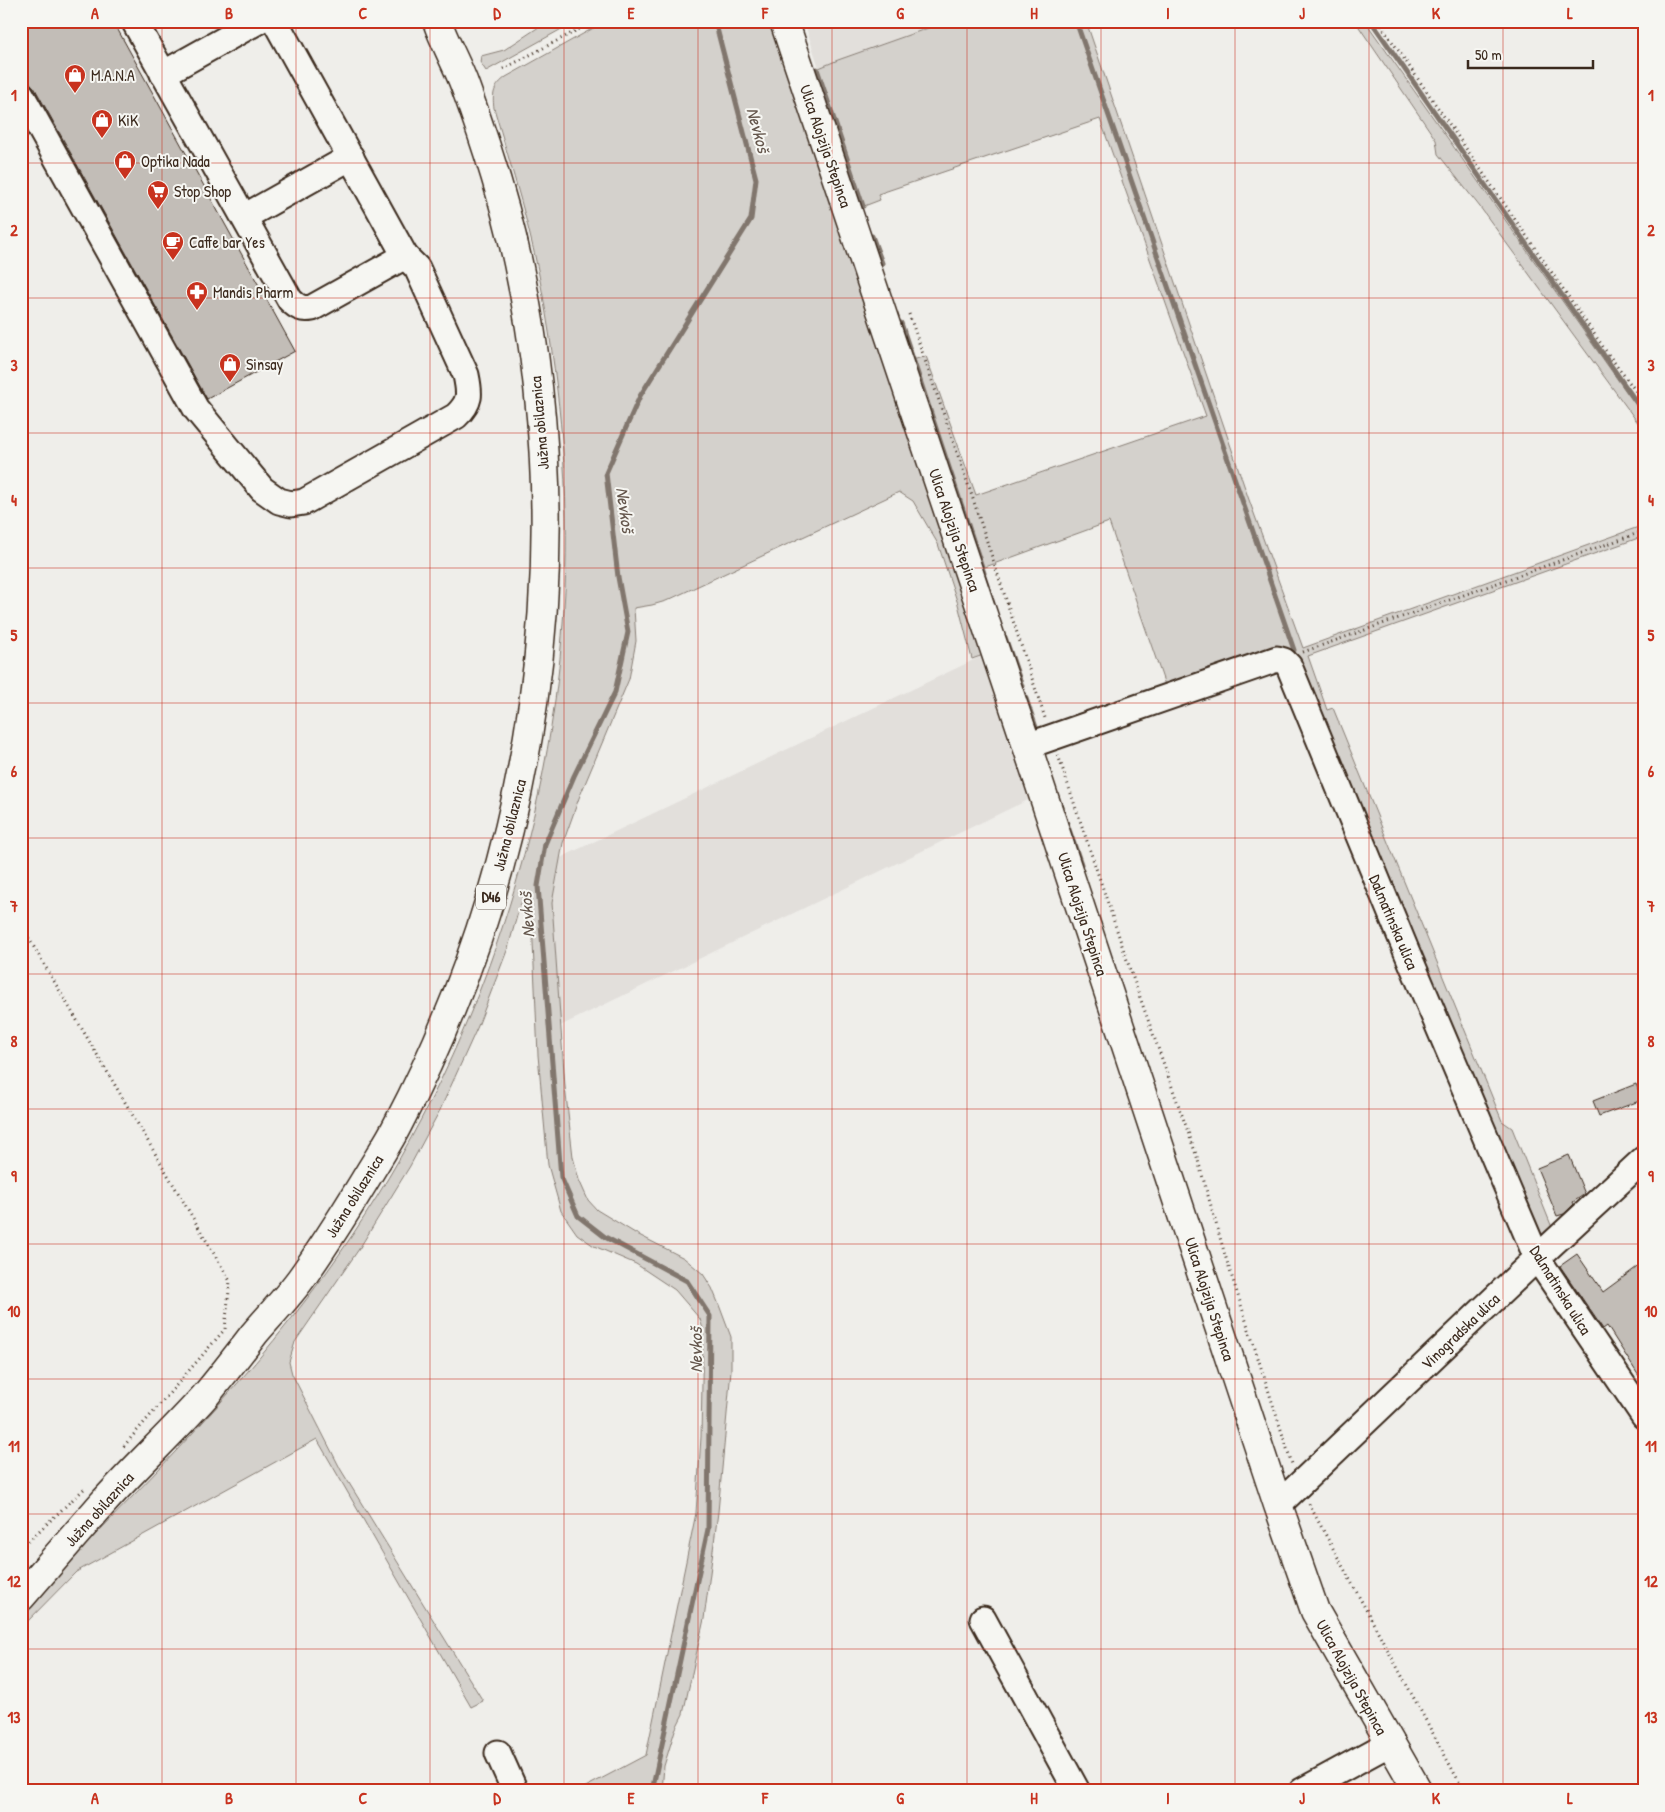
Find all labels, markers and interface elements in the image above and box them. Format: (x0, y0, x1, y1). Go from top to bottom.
text: A (91, 2, 99, 24)
text: B (225, 2, 233, 24)
text: C (359, 2, 368, 24)
text: D (493, 2, 501, 24)
text: E (627, 2, 635, 24)
text: F (761, 2, 769, 24)
text: G (896, 2, 904, 24)
text: H (1030, 2, 1038, 24)
text: I (1166, 2, 1170, 24)
text: J (1299, 2, 1305, 24)
text: K (1432, 2, 1441, 24)
text: L (1567, 2, 1573, 24)
scale bar (1468, 38, 1592, 70)
text: 50 m (1475, 44, 1502, 65)
shop icon: M.A.N.A (63, 63, 87, 94)
place label: M.A.N.A (91, 64, 135, 86)
street label: Ulica Alojzija Stepinca (795, 82, 857, 210)
text: 1 (11, 84, 17, 106)
text: 1 (1648, 84, 1654, 106)
water label: Nevkoš (741, 105, 777, 157)
shop icon: KiK (90, 108, 114, 139)
place label: KiK (118, 109, 139, 131)
shop icon: Optika Nada (113, 149, 137, 180)
place label: Optika Nada (141, 150, 210, 172)
supermarket icon: Stop Shop (146, 179, 170, 210)
place label: Stop Shop (174, 180, 231, 202)
text: 2 (10, 219, 18, 241)
text: 2 (1647, 219, 1655, 241)
cafe icon: Caffe bar Yes (161, 230, 185, 261)
place label: Caffe bar Yes (189, 231, 265, 253)
pharmacy icon: Mandis Pharm (185, 280, 209, 311)
place label: Mandis Pharm (213, 281, 294, 303)
shop icon: Sinsay (218, 352, 242, 383)
place label: Sinsay (246, 353, 284, 375)
text: 3 (10, 354, 18, 376)
text: 3 (1647, 354, 1655, 376)
street label: Južna obilaznica (524, 375, 554, 471)
street label: Ulica Alojzija Stepinca (924, 466, 986, 594)
water label: Nevkoš (610, 486, 641, 536)
text: 4 (11, 489, 17, 511)
text: 4 (1648, 489, 1654, 511)
text: 5 (11, 624, 18, 646)
text: 5 (1648, 624, 1655, 646)
text: 6 (11, 760, 18, 782)
text: 6 (1648, 760, 1655, 782)
street label: Južna obilaznica (487, 777, 531, 873)
street label: Ulica Alojzija Stepinca (1053, 849, 1113, 979)
street label: Dalmatinska ulica (1364, 871, 1424, 973)
road number: D46 (476, 884, 506, 910)
water label: Nevkoš (512, 889, 541, 939)
text: 7 (9, 895, 18, 917)
text: 7 (1646, 895, 1655, 917)
text: 8 (11, 1030, 18, 1052)
text: 8 (1648, 1030, 1655, 1052)
street label: Južna obilaznica (320, 1150, 388, 1242)
text: 9 (11, 1165, 17, 1187)
text: 9 (1648, 1165, 1654, 1187)
street label: Ulica Alojzija Stepinca (1180, 1234, 1240, 1364)
street label: Dalmatinska ulica (1525, 1241, 1597, 1339)
street label: Vinogradska ulica (1416, 1288, 1504, 1374)
text: 10 (8, 1300, 20, 1322)
text: 10 (1645, 1300, 1657, 1322)
water label: Nevkoš (683, 1325, 708, 1373)
text: 11 (8, 1435, 20, 1457)
text: 11 (1645, 1435, 1657, 1457)
street label: Južna obilaznica (59, 1467, 139, 1551)
text: 12 (7, 1570, 21, 1592)
text: 12 (1644, 1570, 1658, 1592)
street label: Ulica Alojzija Stepinca (1311, 1615, 1393, 1739)
text: 13 (8, 1706, 20, 1728)
text: 13 (1645, 1706, 1657, 1728)
text: A (91, 1787, 99, 1809)
text: B (225, 1787, 233, 1809)
text: C (359, 1787, 368, 1809)
text: D (493, 1787, 501, 1809)
text: E (627, 1787, 635, 1809)
text: F (761, 1787, 769, 1809)
text: G (896, 1787, 904, 1809)
text: H (1030, 1787, 1038, 1809)
text: I (1166, 1787, 1170, 1809)
text: J (1299, 1787, 1305, 1809)
text: K (1432, 1787, 1441, 1809)
text: L (1567, 1787, 1573, 1809)

